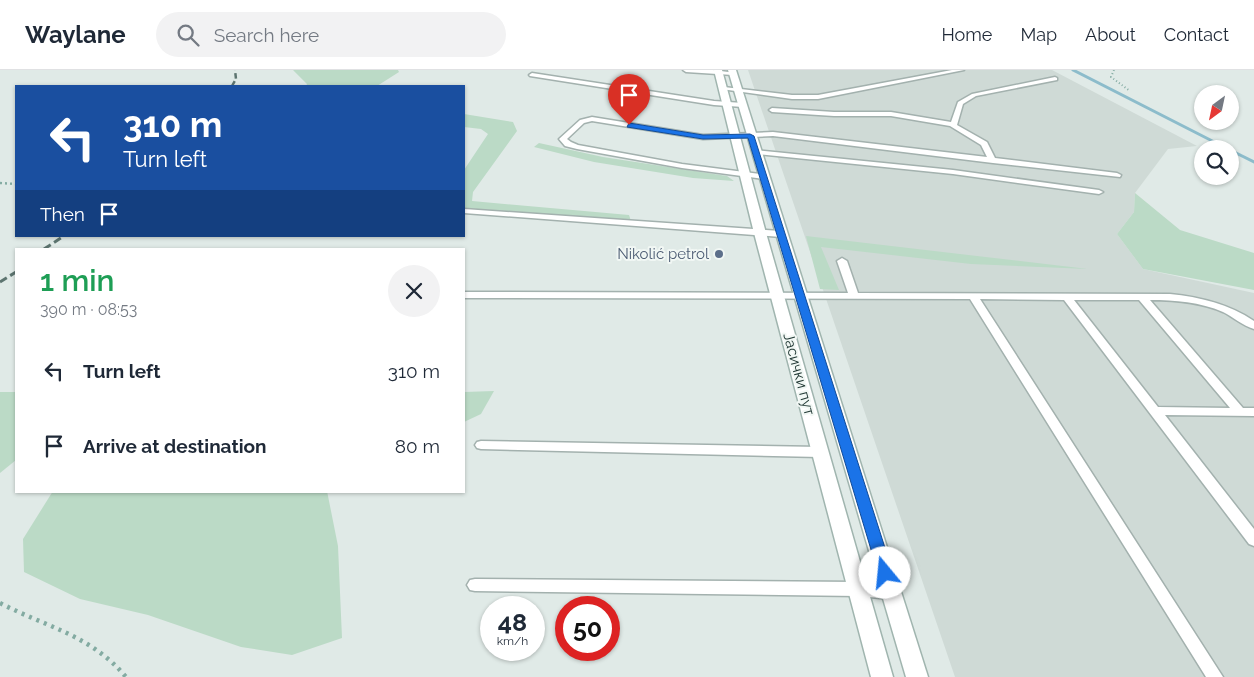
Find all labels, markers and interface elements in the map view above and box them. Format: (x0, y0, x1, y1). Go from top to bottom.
search box (156, 12, 506, 57)
text: Waylane (25, 20, 126, 49)
icon: search (174, 21, 202, 49)
text: Search here (214, 24, 319, 46)
text: Home (941, 24, 992, 45)
text: Map (1020, 24, 1057, 45)
text: About (1085, 24, 1136, 45)
text: Contact (1164, 24, 1229, 45)
pin (608, 74, 650, 125)
icon: arrive (615, 81, 643, 109)
north arrow (1194, 85, 1239, 130)
map controls (1194, 85, 1239, 185)
text: 310 m (123, 104, 222, 145)
icon: left (40, 105, 105, 170)
button: search (1194, 140, 1239, 185)
text: Turn left (123, 146, 207, 172)
icon: arrive (95, 200, 123, 228)
text: Then (40, 203, 85, 225)
place label: Nikolić petrol (617, 245, 710, 263)
marker: Nikolić petrol (713, 248, 725, 260)
text: 1 min (40, 263, 115, 298)
button: close (388, 265, 440, 317)
text: 390 m · 08:53 (40, 300, 137, 319)
street label: Јасички пут (779, 331, 819, 417)
icon: left (40, 357, 68, 385)
text: Turn left (83, 360, 160, 382)
text: 310 m (388, 360, 440, 382)
icon: arrive (40, 432, 68, 460)
text: Arrive at destination (83, 435, 267, 457)
text: 80 m (395, 435, 440, 457)
position arrow (858, 546, 910, 598)
speed limit sign: 50 (555, 596, 620, 661)
text: 48 (498, 607, 527, 637)
text: km/h (497, 634, 528, 648)

